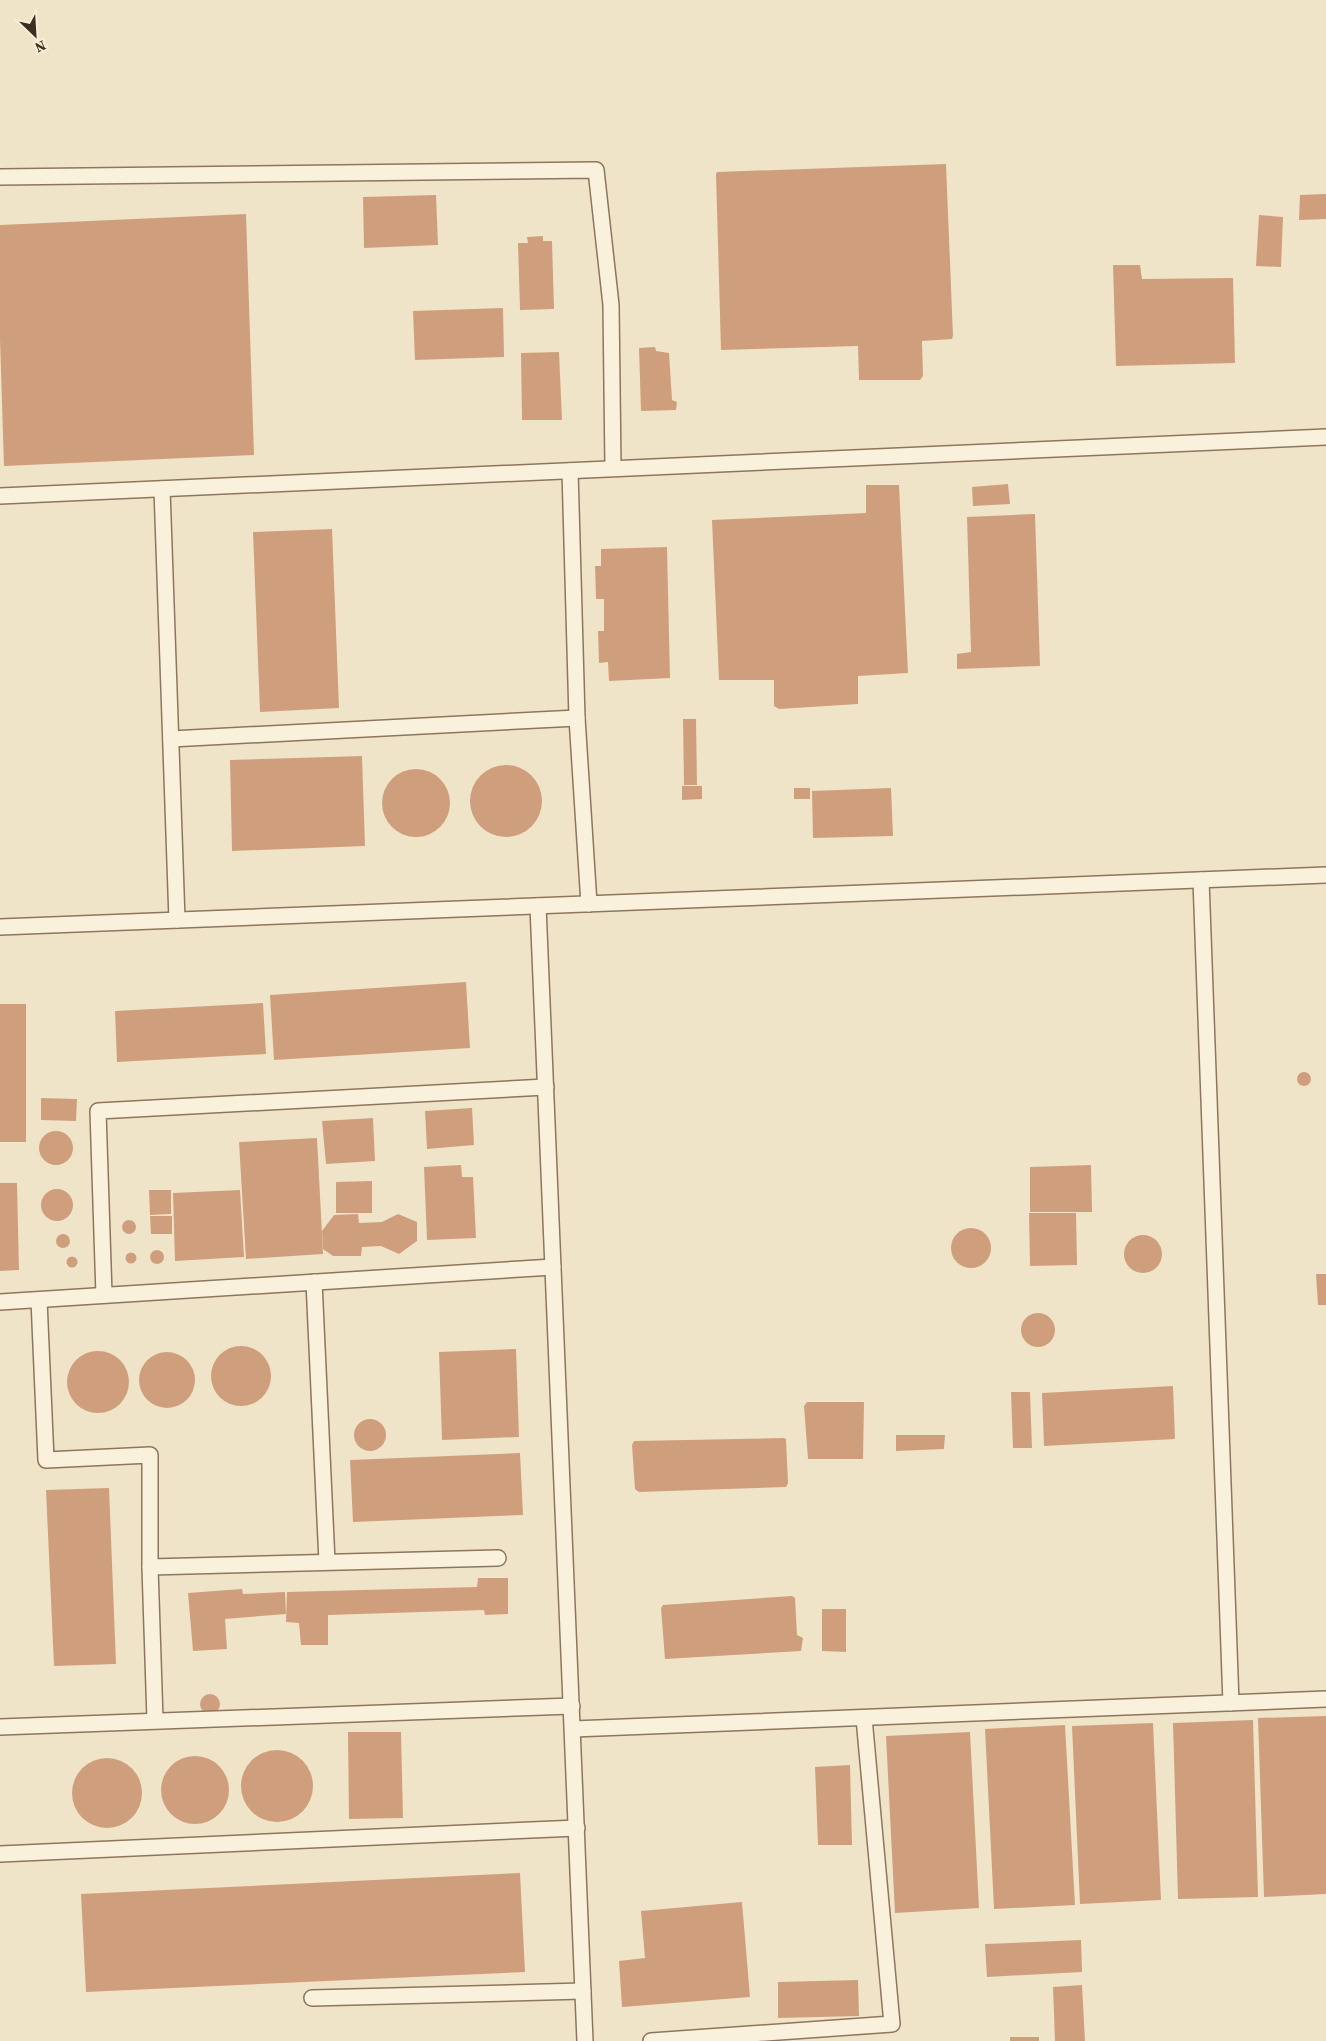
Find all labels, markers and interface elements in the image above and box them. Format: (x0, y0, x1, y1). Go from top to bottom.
north arrow (10, 10, 60, 60)
text: N (32, 36, 49, 58)

